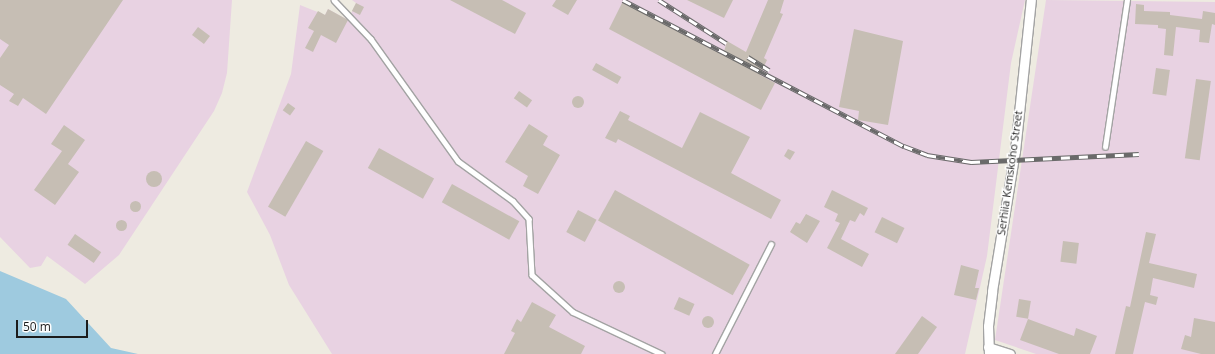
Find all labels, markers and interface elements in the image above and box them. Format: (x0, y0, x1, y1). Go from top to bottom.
street label: Serhiia Kemskoho Street (995, 110, 1025, 236)
scale bar (18, 312, 90, 338)
text: 50 m (23, 318, 51, 335)

